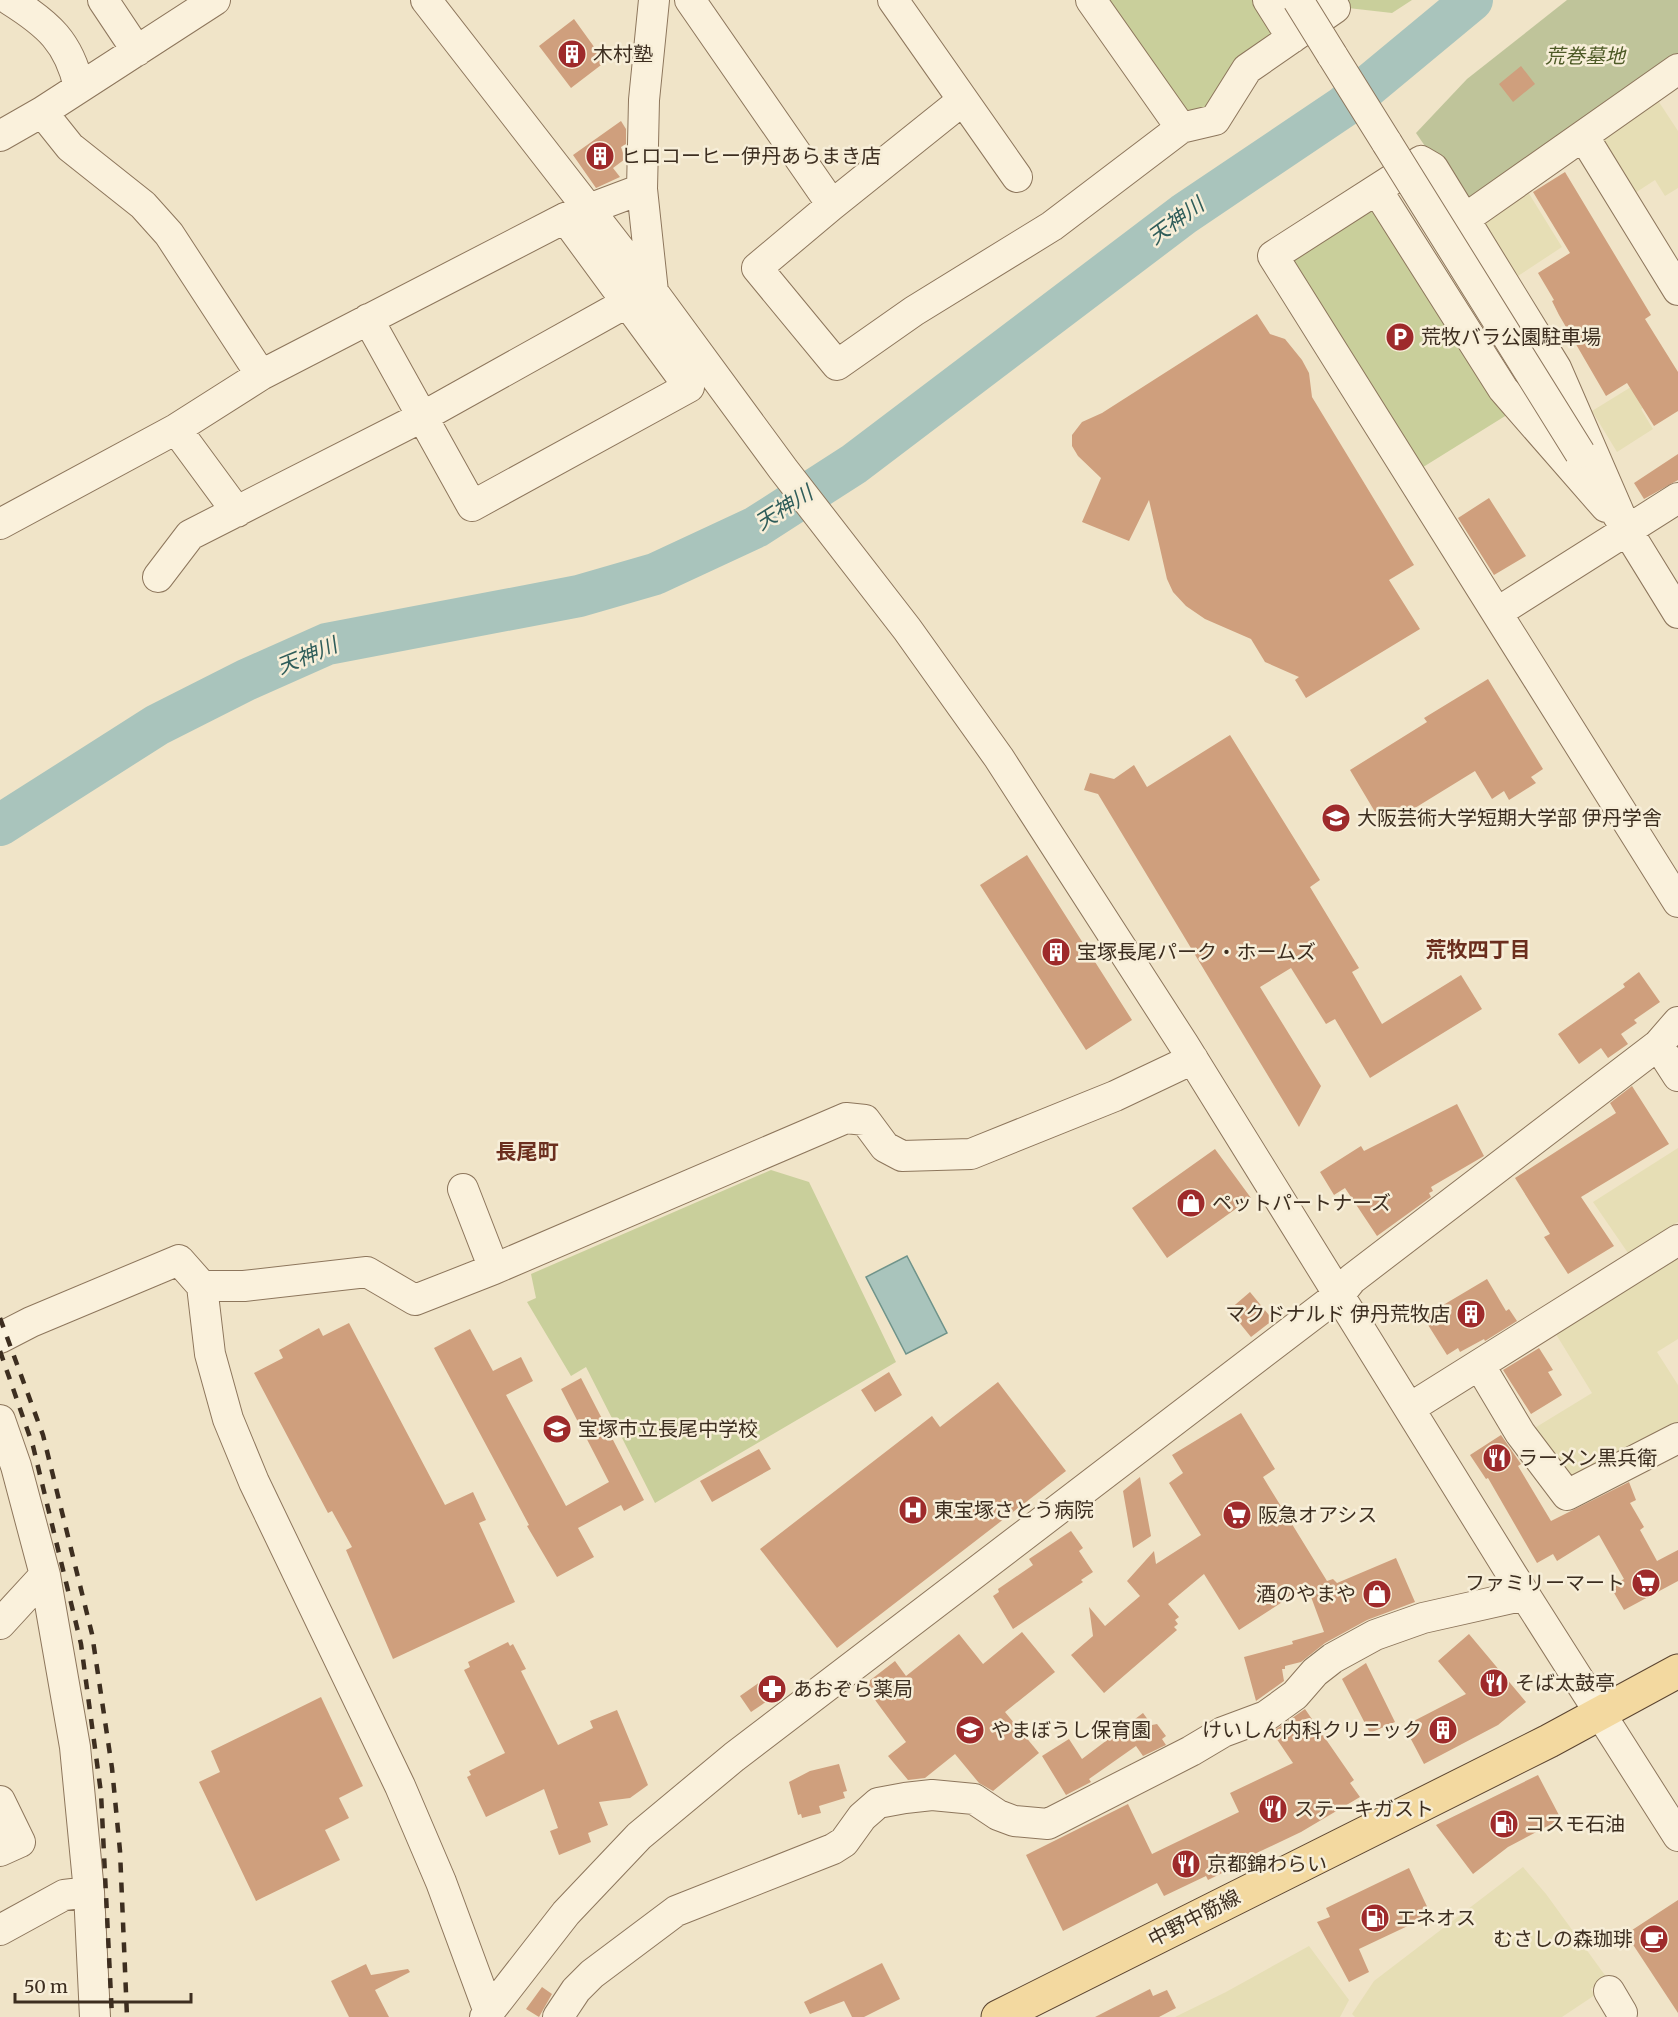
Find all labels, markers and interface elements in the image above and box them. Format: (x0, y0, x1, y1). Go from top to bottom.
building icon: 木村塾 (556, 38, 588, 70)
place label: 木村塾 (593, 41, 653, 66)
park label: 荒巻墓地 (1545, 43, 1627, 68)
building icon: ヒロコーヒー伊丹あらまき店 (584, 140, 616, 172)
place label: ヒロコーヒー伊丹あらまき店 (621, 143, 881, 168)
water label: 天神川 (1142, 190, 1211, 250)
parking icon: 荒牧バラ公園駐車場 (1384, 321, 1416, 353)
place label: 荒牧バラ公園駐車場 (1421, 324, 1601, 349)
water label: 天神川 (750, 478, 819, 536)
water label: 天神川 (273, 630, 343, 680)
school or university icon: 大阪芸術大学短期大学部 伊丹学舎 (1320, 802, 1352, 834)
place label: 大阪芸術大学短期大学部 伊丹学舎 (1357, 805, 1662, 830)
building icon: 宝塚長尾パーク・ホームズ (1040, 936, 1072, 968)
district label: 荒牧四丁目 (1426, 936, 1531, 963)
place label: 宝塚長尾パーク・ホームズ (1077, 939, 1316, 964)
district label: 長尾町 (496, 1138, 559, 1165)
shop icon: ペットパートナーズ (1175, 1187, 1207, 1219)
place label: ペットパートナーズ (1212, 1190, 1391, 1215)
building icon: マクドナルド 伊丹荒牧店 (1455, 1298, 1487, 1330)
place label: マクドナルド 伊丹荒牧店 (1225, 1301, 1450, 1326)
school or university icon: 宝塚市立長尾中学校 (541, 1413, 573, 1445)
place label: 宝塚市立長尾中学校 (578, 1416, 758, 1441)
restaurant icon: ラーメン黒兵衛 (1481, 1442, 1513, 1474)
place label: ラーメン黒兵衛 (1518, 1445, 1657, 1470)
hospital icon: 東宝塚さとう病院 (897, 1494, 929, 1526)
place label: 東宝塚さとう病院 (934, 1497, 1094, 1522)
supermarket icon: 阪急オアシス (1221, 1499, 1253, 1531)
place label: 阪急オアシス (1258, 1502, 1377, 1527)
supermarket icon: ファミリーマート (1630, 1567, 1662, 1599)
place label: ファミリーマート (1465, 1570, 1625, 1595)
shop icon: 酒のやまや (1361, 1578, 1393, 1610)
place label: 酒のやまや (1256, 1581, 1356, 1606)
restaurant icon: そば太鼓亭 (1478, 1667, 1510, 1699)
place label: そば太鼓亭 (1515, 1670, 1615, 1695)
pharmacy icon: あおぞら薬局 (756, 1673, 788, 1705)
place label: あおぞら薬局 (793, 1676, 913, 1701)
school or university icon: やまぼうし保育園 (954, 1714, 986, 1746)
building icon: けいしん内科クリニック (1427, 1714, 1459, 1746)
place label: やまぼうし保育園 (991, 1717, 1151, 1742)
place label: けいしん内科クリニック (1202, 1717, 1422, 1742)
restaurant icon: ステーキガスト (1257, 1793, 1289, 1825)
place label: ステーキガスト (1294, 1796, 1434, 1821)
fuel station icon: コスモ石油 (1488, 1808, 1520, 1840)
place label: コスモ石油 (1525, 1811, 1625, 1836)
restaurant icon: 京都錦わらい (1170, 1848, 1202, 1880)
place label: 京都錦わらい (1207, 1851, 1327, 1876)
street label: 中野中筋線 (1144, 1884, 1244, 1951)
fuel station icon: エネオス (1359, 1902, 1391, 1934)
place label: エネオス (1396, 1905, 1476, 1930)
cafe icon: むさしの森珈琲 (1638, 1923, 1670, 1955)
place label: むさしの森珈琲 (1493, 1926, 1633, 1951)
scale bar (15, 1966, 190, 2004)
text: 50 m (24, 1975, 68, 1998)

